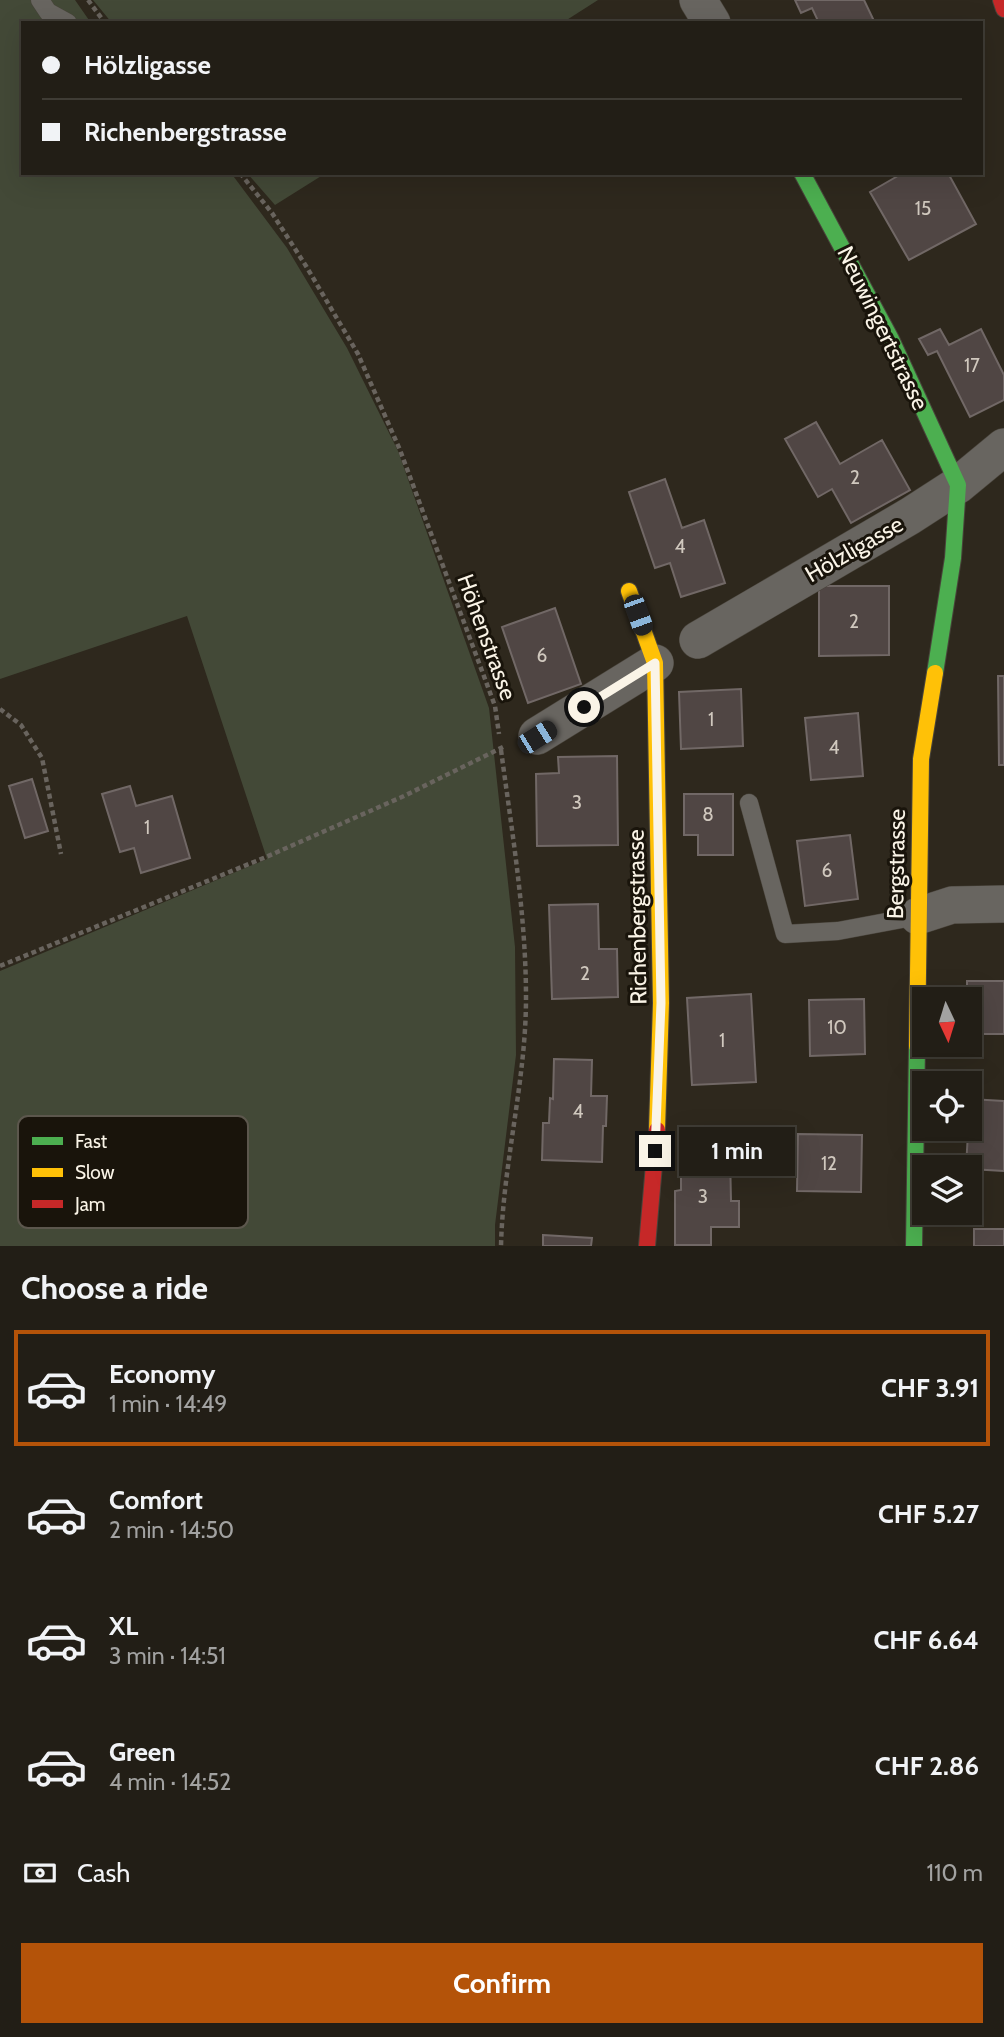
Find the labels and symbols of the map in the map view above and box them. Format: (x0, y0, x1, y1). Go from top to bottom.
house number: 15 (915, 197, 931, 220)
street label: Neuwingertstrasse (831, 242, 935, 415)
house number: 17 (964, 354, 980, 377)
house number: 2 (850, 466, 860, 489)
street label: Hölzligasse (800, 510, 908, 588)
house number: 4 (675, 535, 686, 558)
street label: Höhenstrasse (451, 570, 523, 704)
car (621, 592, 656, 638)
house number: 2 (849, 610, 859, 633)
house number: 6 (537, 644, 547, 667)
route start (568, 691, 600, 723)
house number: 1 (708, 708, 714, 731)
car (514, 717, 561, 757)
house number: 4 (829, 736, 840, 759)
house number: 3 (572, 791, 582, 814)
house number: 8 (702, 803, 714, 826)
street label: Bergstrasse (881, 808, 911, 919)
house number: 1 (144, 816, 150, 839)
street label: Richenbergstrasse (621, 829, 653, 1005)
house number: 6 (822, 859, 832, 882)
house number: 2 (580, 962, 590, 985)
north arrow (912, 987, 982, 1057)
house number: 10 (827, 1016, 847, 1039)
house number: 1 (719, 1029, 725, 1052)
house number: 4 (573, 1100, 584, 1123)
legend (18, 1116, 248, 1228)
callout: 1 min (680, 1126, 795, 1176)
text: Fast (75, 1130, 108, 1153)
route end (639, 1135, 671, 1167)
house number: 12 (821, 1152, 837, 1175)
text: Slow (75, 1161, 115, 1184)
house number: 3 (698, 1185, 708, 1208)
text: Jam (74, 1193, 105, 1216)

